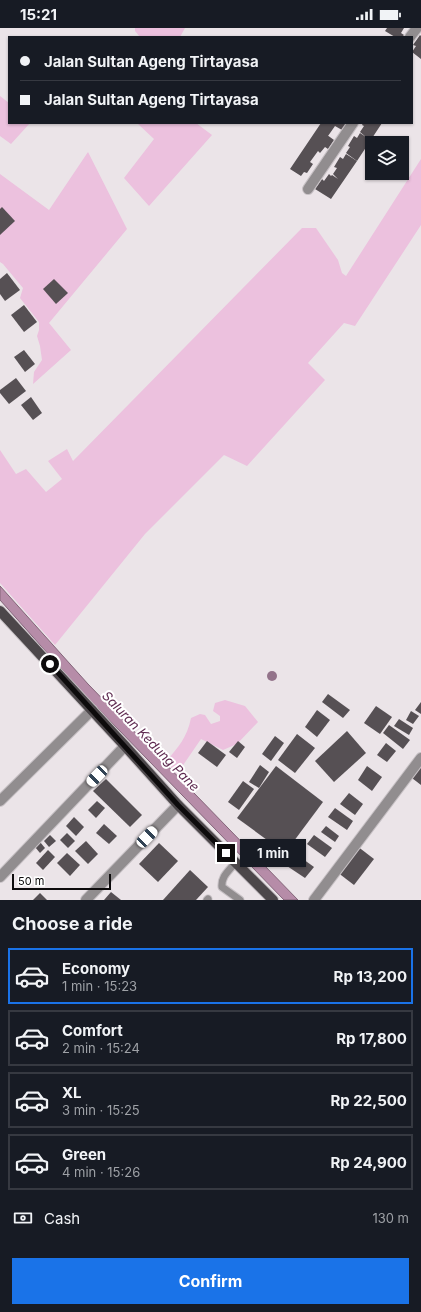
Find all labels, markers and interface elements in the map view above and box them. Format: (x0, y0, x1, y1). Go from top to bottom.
text: 15:21 (20, 5, 57, 24)
text: Jalan Sultan Ageng Tirtayasa (44, 52, 259, 71)
text: Jalan Sultan Ageng Tirtayasa (44, 90, 259, 109)
map controls (365, 136, 409, 180)
button: layers (365, 136, 409, 180)
route start (41, 655, 59, 673)
water label: Saluran Kedung Pane (99, 688, 203, 794)
car (84, 763, 110, 789)
car (134, 824, 160, 850)
callout: 1 min (240, 839, 306, 867)
route end (217, 844, 235, 862)
text: 1 min (257, 845, 289, 861)
scale bar (12, 872, 111, 891)
text: 50 m (18, 874, 44, 888)
text: Choose a ride (12, 913, 133, 934)
icon: car (14, 958, 50, 994)
text: Economy (62, 959, 130, 978)
text: Rp 13,200 (334, 967, 407, 986)
text: 1 min · 15:23 (62, 978, 137, 994)
icon: car (14, 1020, 50, 1056)
text: Comfort (62, 1021, 123, 1040)
text: Rp 17,800 (336, 1029, 407, 1048)
text: 2 min · 15:24 (62, 1040, 140, 1056)
icon: car (14, 1082, 50, 1118)
text: XL (62, 1083, 82, 1102)
text: Rp 22,500 (331, 1091, 407, 1110)
text: 3 min · 15:25 (62, 1102, 140, 1118)
icon: car (14, 1144, 50, 1180)
text: Green (62, 1145, 106, 1164)
text: Rp 24,900 (330, 1153, 407, 1172)
text: 4 min · 15:26 (62, 1164, 140, 1180)
icon: cash (12, 1207, 34, 1229)
text: Cash (44, 1209, 80, 1228)
text: 130 m (372, 1210, 409, 1226)
button: Confirm (12, 1258, 409, 1304)

